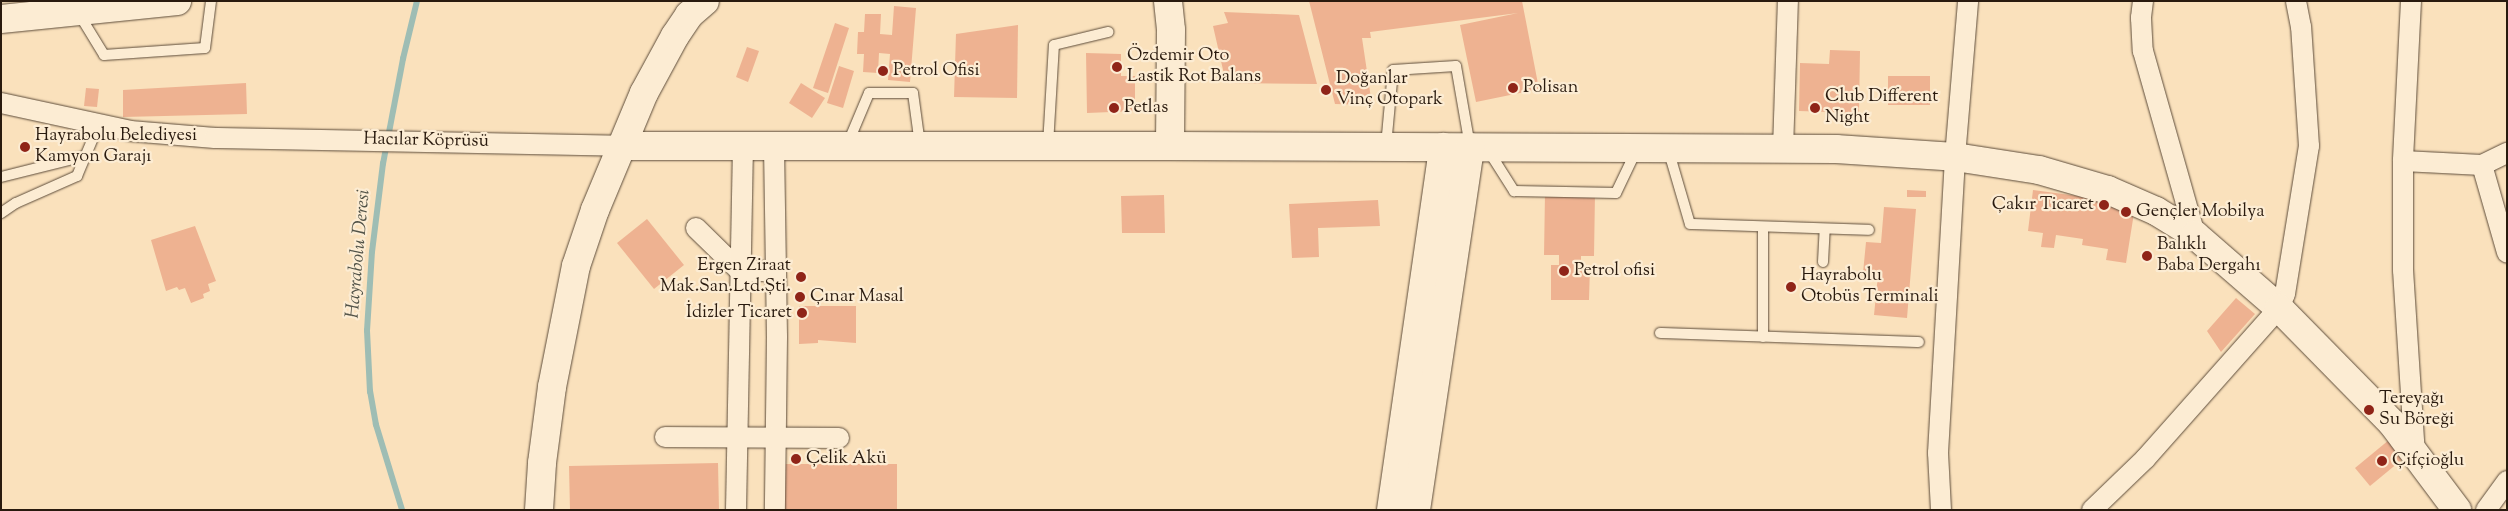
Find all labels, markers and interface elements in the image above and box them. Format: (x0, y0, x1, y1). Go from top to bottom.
place label: Özdemir Oto Lastik Rot Balans (1127, 46, 1261, 88)
place label: Petrol Ofisi (893, 60, 980, 82)
marker: Özdemir Oto Lastik Rot Balans (1111, 61, 1123, 73)
marker: Petrol Ofisi (877, 65, 889, 77)
place label: Doğanlar Vinç Otopark (1336, 69, 1443, 112)
place label: Polisan (1523, 77, 1578, 99)
marker: Polisan (1507, 82, 1519, 94)
marker: Doğanlar Vinç Otopark (1320, 84, 1332, 96)
place label: Club Different Night (1825, 87, 1938, 130)
place label: Petlas (1124, 97, 1168, 119)
marker: Petlas (1108, 102, 1120, 114)
marker: Club Different Night (1809, 102, 1821, 114)
place label: Hayrabolu Belediyesi Kamyon Garajı (35, 126, 197, 168)
street label: Hacılar Köprüsü (363, 129, 489, 153)
marker: Hayrabolu Belediyesi Kamyon Garajı (19, 141, 31, 153)
water label: Hayrabolu Deresi (342, 189, 376, 319)
place label: Çakır Ticaret (1992, 194, 2094, 216)
marker: Çakır Ticaret (2098, 199, 2110, 211)
place label: Gençler Mobilya (2136, 201, 2264, 223)
marker: Gençler Mobilya (2120, 206, 2132, 218)
place label: Balıklı Baba Dergahı (2157, 235, 2261, 278)
marker: Balıklı Baba Dergahı (2141, 250, 2153, 262)
place label: Ergen Ziraat Mak.San.Ltd.Şti. (660, 256, 791, 298)
place label: Petrol ofisi (1574, 260, 1655, 282)
marker: Petrol ofisi (1558, 265, 1570, 277)
place label: Hayrabolu Otobüs Terminali (1801, 266, 1939, 308)
marker: Ergen Ziraat Mak.San.Ltd.Şti. (795, 271, 807, 283)
marker: Hayrabolu Otobüs Terminali (1785, 281, 1797, 293)
place label: Çınar Masal (810, 286, 904, 308)
marker: Çınar Masal (794, 291, 806, 303)
place label: İdizler Ticaret (686, 302, 792, 324)
marker: İdizler Ticaret (796, 307, 808, 319)
place label: Tereyağı Su Böreği (2379, 389, 2454, 432)
marker: Tereyağı Su Böreği (2363, 404, 2375, 416)
place label: Çelik Akü (806, 448, 887, 470)
place label: Çifçioğlu (2392, 450, 2464, 472)
marker: Çelik Akü (790, 453, 802, 465)
marker: Çifçioğlu (2376, 455, 2388, 467)

